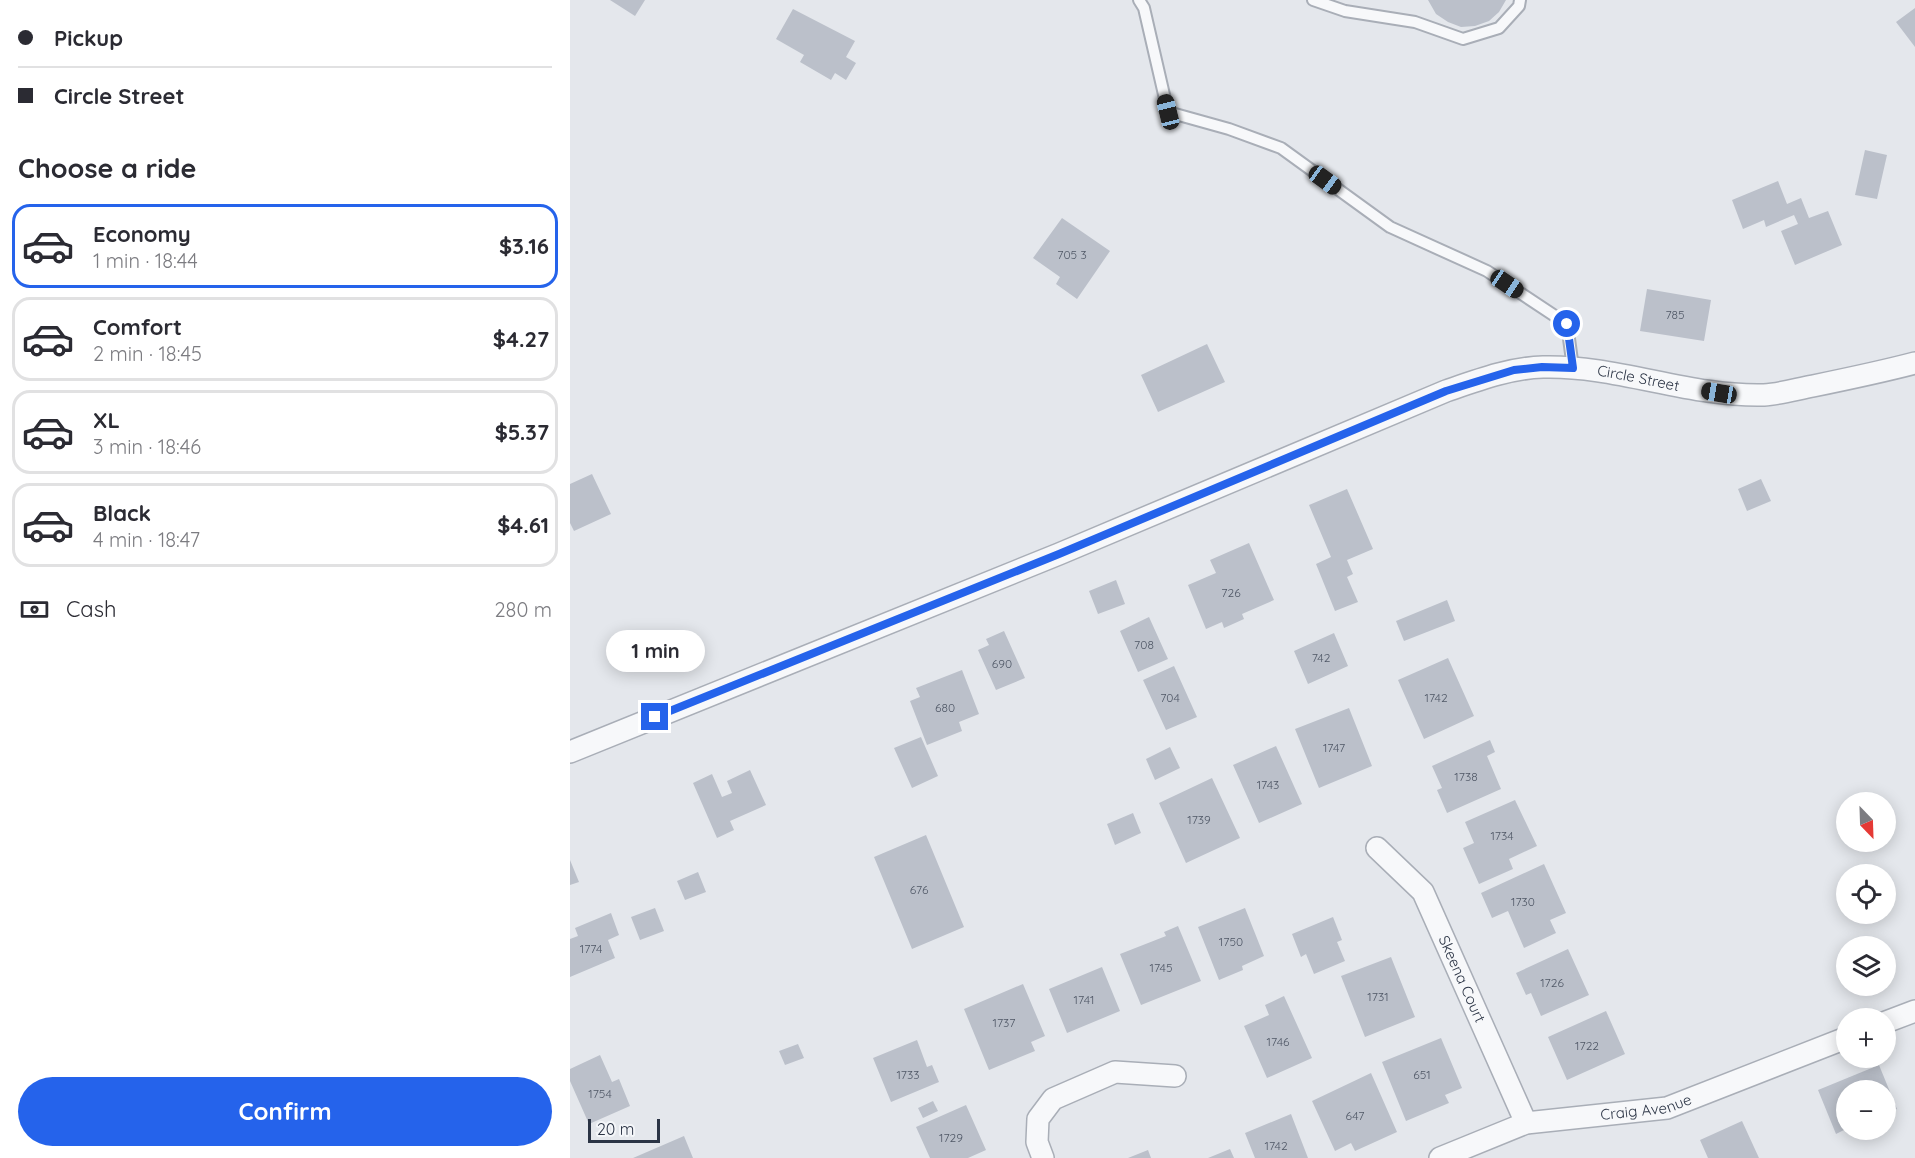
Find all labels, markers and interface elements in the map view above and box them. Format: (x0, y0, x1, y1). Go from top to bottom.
text: Pickup (54, 24, 123, 52)
text: Circle Street (54, 82, 185, 110)
car (1155, 92, 1181, 132)
text: Choose a ride (18, 151, 196, 185)
car (1305, 162, 1345, 198)
icon: car (21, 219, 75, 273)
text: Economy (93, 220, 191, 248)
text: $3.16 (499, 232, 549, 260)
house number: 705 3 (1057, 247, 1087, 262)
text: 1 min · 18:44 (93, 248, 198, 273)
car (1487, 266, 1527, 302)
house number: 785 (1665, 307, 1685, 322)
route start (1553, 310, 1580, 337)
icon: car (21, 312, 75, 366)
text: Comfort (93, 313, 182, 341)
text: $4.27 (493, 325, 549, 353)
text: 2 min · 18:45 (93, 341, 202, 366)
street label: Circle Street (1596, 361, 1681, 395)
car (1700, 381, 1738, 405)
icon: car (21, 405, 75, 459)
text: XL (93, 406, 120, 434)
text: $5.37 (495, 418, 549, 446)
text: 3 min · 18:46 (93, 434, 201, 459)
icon: car (21, 498, 75, 552)
text: Black (93, 499, 151, 527)
text: $4.61 (497, 511, 549, 539)
text: 4 min · 18:47 (93, 527, 200, 552)
house number: 726 (1221, 585, 1241, 600)
icon: cash (18, 593, 51, 626)
text: Cash (66, 595, 117, 623)
text: 280 m (495, 597, 552, 622)
callout: 1 min (606, 630, 704, 672)
house number: 708 (1134, 637, 1154, 652)
text: 1 min (631, 638, 680, 663)
house number: 742 (1312, 650, 1331, 665)
house number: 690 (992, 656, 1012, 671)
house number: 704 (1160, 690, 1180, 705)
house number: 1742 (1424, 690, 1448, 705)
house number: 680 (935, 700, 955, 715)
route end (641, 703, 668, 730)
house number: 1747 (1323, 740, 1345, 755)
house number: 1738 (1454, 769, 1478, 784)
house number: 1743 (1257, 777, 1279, 792)
north arrow (1836, 792, 1896, 852)
map controls (1836, 792, 1896, 1140)
house number: 1739 (1187, 812, 1211, 827)
house number: 1734 (1490, 828, 1514, 843)
button: locate (1836, 864, 1896, 924)
house number: 676 (910, 882, 929, 897)
house number: 1730 (1511, 894, 1535, 909)
street label: Skeena Court (1435, 932, 1490, 1025)
house number: 1750 (1219, 934, 1243, 949)
button: layers (1836, 936, 1896, 996)
house number: 1774 (580, 941, 602, 956)
house number: 1745 (1149, 960, 1173, 975)
house number: 1726 (1540, 975, 1564, 990)
house number: 1731 (1367, 989, 1389, 1004)
house number: 1741 (1074, 992, 1094, 1007)
button: + (1836, 1008, 1896, 1068)
house number: 1737 (992, 1015, 1016, 1030)
house number: 1746 (1267, 1034, 1290, 1049)
house number: 1722 (1575, 1038, 1599, 1053)
house number: 1733 (896, 1067, 920, 1082)
house number: 651 (1413, 1067, 1431, 1082)
button: Confirm (18, 1077, 552, 1146)
button: − (1836, 1080, 1896, 1140)
house number: 1754 (588, 1086, 612, 1101)
street label: Craig Avenue (1599, 1089, 1694, 1124)
house number: 647 (1346, 1108, 1364, 1123)
scale bar (588, 1116, 660, 1144)
text: 20 m (597, 1119, 634, 1139)
house number: 1729 (939, 1130, 963, 1145)
house number: 1742 (1264, 1138, 1288, 1153)

